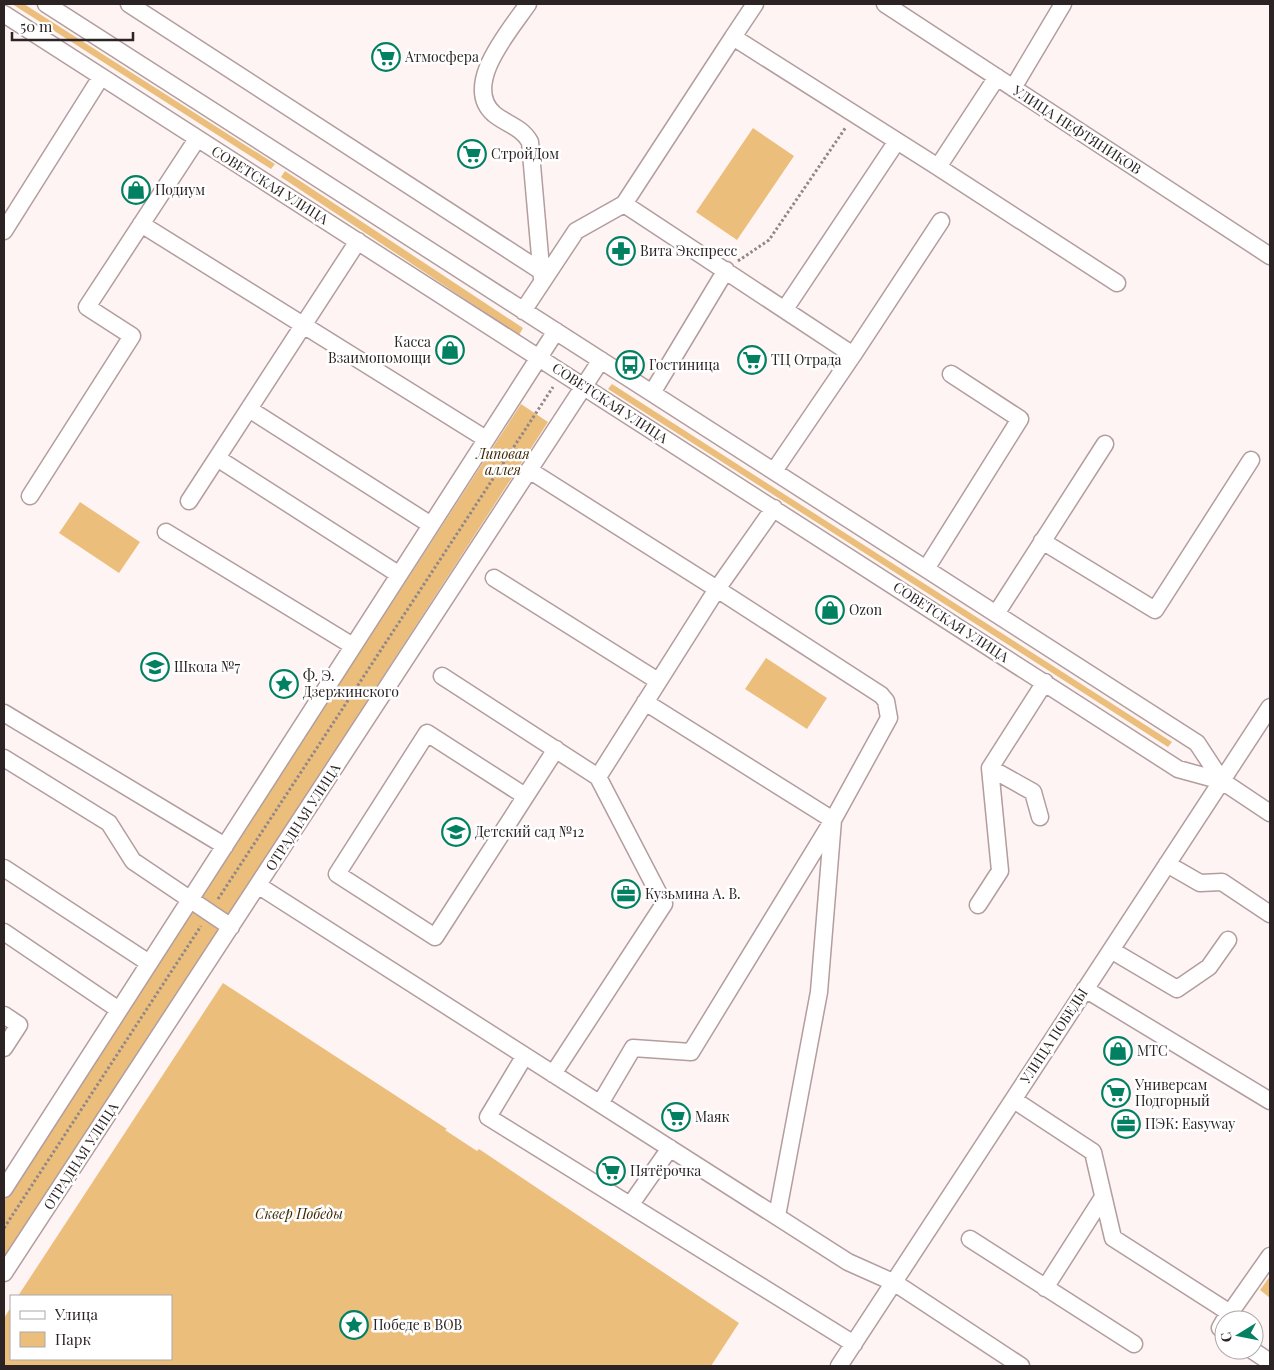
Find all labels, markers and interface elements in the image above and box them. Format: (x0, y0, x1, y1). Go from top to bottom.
scale bar (12, 10, 134, 42)
text: 50 m (20, 16, 53, 36)
supermarket icon: Атмосфера (371, 42, 401, 72)
place label: Атмосфера (404, 47, 479, 66)
street label: УЛИЦА НЕФТЯНИКОВ (1008, 80, 1146, 179)
supermarket icon: СтройДом (457, 139, 487, 169)
street label: СОВЕТСКАЯ УЛИЦА (208, 141, 332, 228)
place label: СтройДом (491, 144, 559, 163)
shop icon: Подиум (121, 175, 151, 205)
place label: Подиум (155, 180, 205, 199)
pharmacy icon: Вита Экспресс (606, 236, 636, 266)
place label: Вита Экспресс (640, 241, 738, 260)
place label: Касса Взаимопомощи (328, 332, 431, 367)
shop icon: Касса Взаимопомощи (435, 335, 465, 365)
supermarket icon: ТЦ Отрада (737, 345, 767, 375)
bus stop icon: Гостиница (615, 350, 645, 380)
place label: ТЦ Отрада (771, 350, 841, 369)
place label: Гостиница (649, 355, 720, 374)
street label: СОВЕТСКАЯ УЛИЦА (549, 358, 672, 447)
park label: Липовая аллея (475, 444, 530, 479)
street label: СОВЕТСКАЯ УЛИЦА (890, 577, 1013, 666)
shop icon: Ozon (815, 595, 845, 625)
place label: Ozon (849, 600, 883, 619)
school or university icon: Школа №7 (140, 652, 170, 682)
place label: Школа №7 (174, 657, 240, 676)
place label: Ф. Э. Дзержинского (303, 666, 399, 701)
place icon: Ф. Э. Дзержинского (269, 669, 299, 699)
street label: ОТРАДНАЯ УЛИЦА (261, 759, 345, 874)
school or university icon: Детский сад №12 (441, 817, 471, 847)
place label: Детский сад №12 (475, 822, 585, 841)
office icon: Кузьмина А. В. (611, 879, 641, 909)
place label: Кузьмина А. В. (645, 884, 741, 903)
street label: УЛИЦА ПОБЕДЫ (1015, 984, 1092, 1088)
shop icon: МТС (1103, 1036, 1133, 1066)
place label: МТС (1137, 1041, 1168, 1060)
place label: Универсам Подгорный (1134, 1075, 1210, 1110)
supermarket icon: Универсам Подгорный (1101, 1078, 1131, 1108)
street label: ОТРАДНАЯ УЛИЦА (39, 1098, 123, 1213)
supermarket icon: Маяк (661, 1102, 691, 1132)
place label: Маяк (695, 1107, 730, 1126)
office icon: ПЭК: Easyway (1111, 1109, 1141, 1139)
place label: ПЭК: Easyway (1145, 1114, 1235, 1133)
supermarket icon: Пятёрочка (596, 1156, 626, 1186)
place label: Пятёрочка (630, 1161, 701, 1180)
park label: Сквер Победы (255, 1204, 343, 1223)
legend (10, 1295, 172, 1360)
text: Улица (54, 1304, 98, 1324)
place icon: Победе в ВОВ (339, 1310, 369, 1340)
north arrow (1214, 1310, 1264, 1360)
place label: Победе в ВОВ (373, 1315, 462, 1334)
text: Парк (55, 1329, 91, 1349)
text: С (1215, 1331, 1236, 1344)

